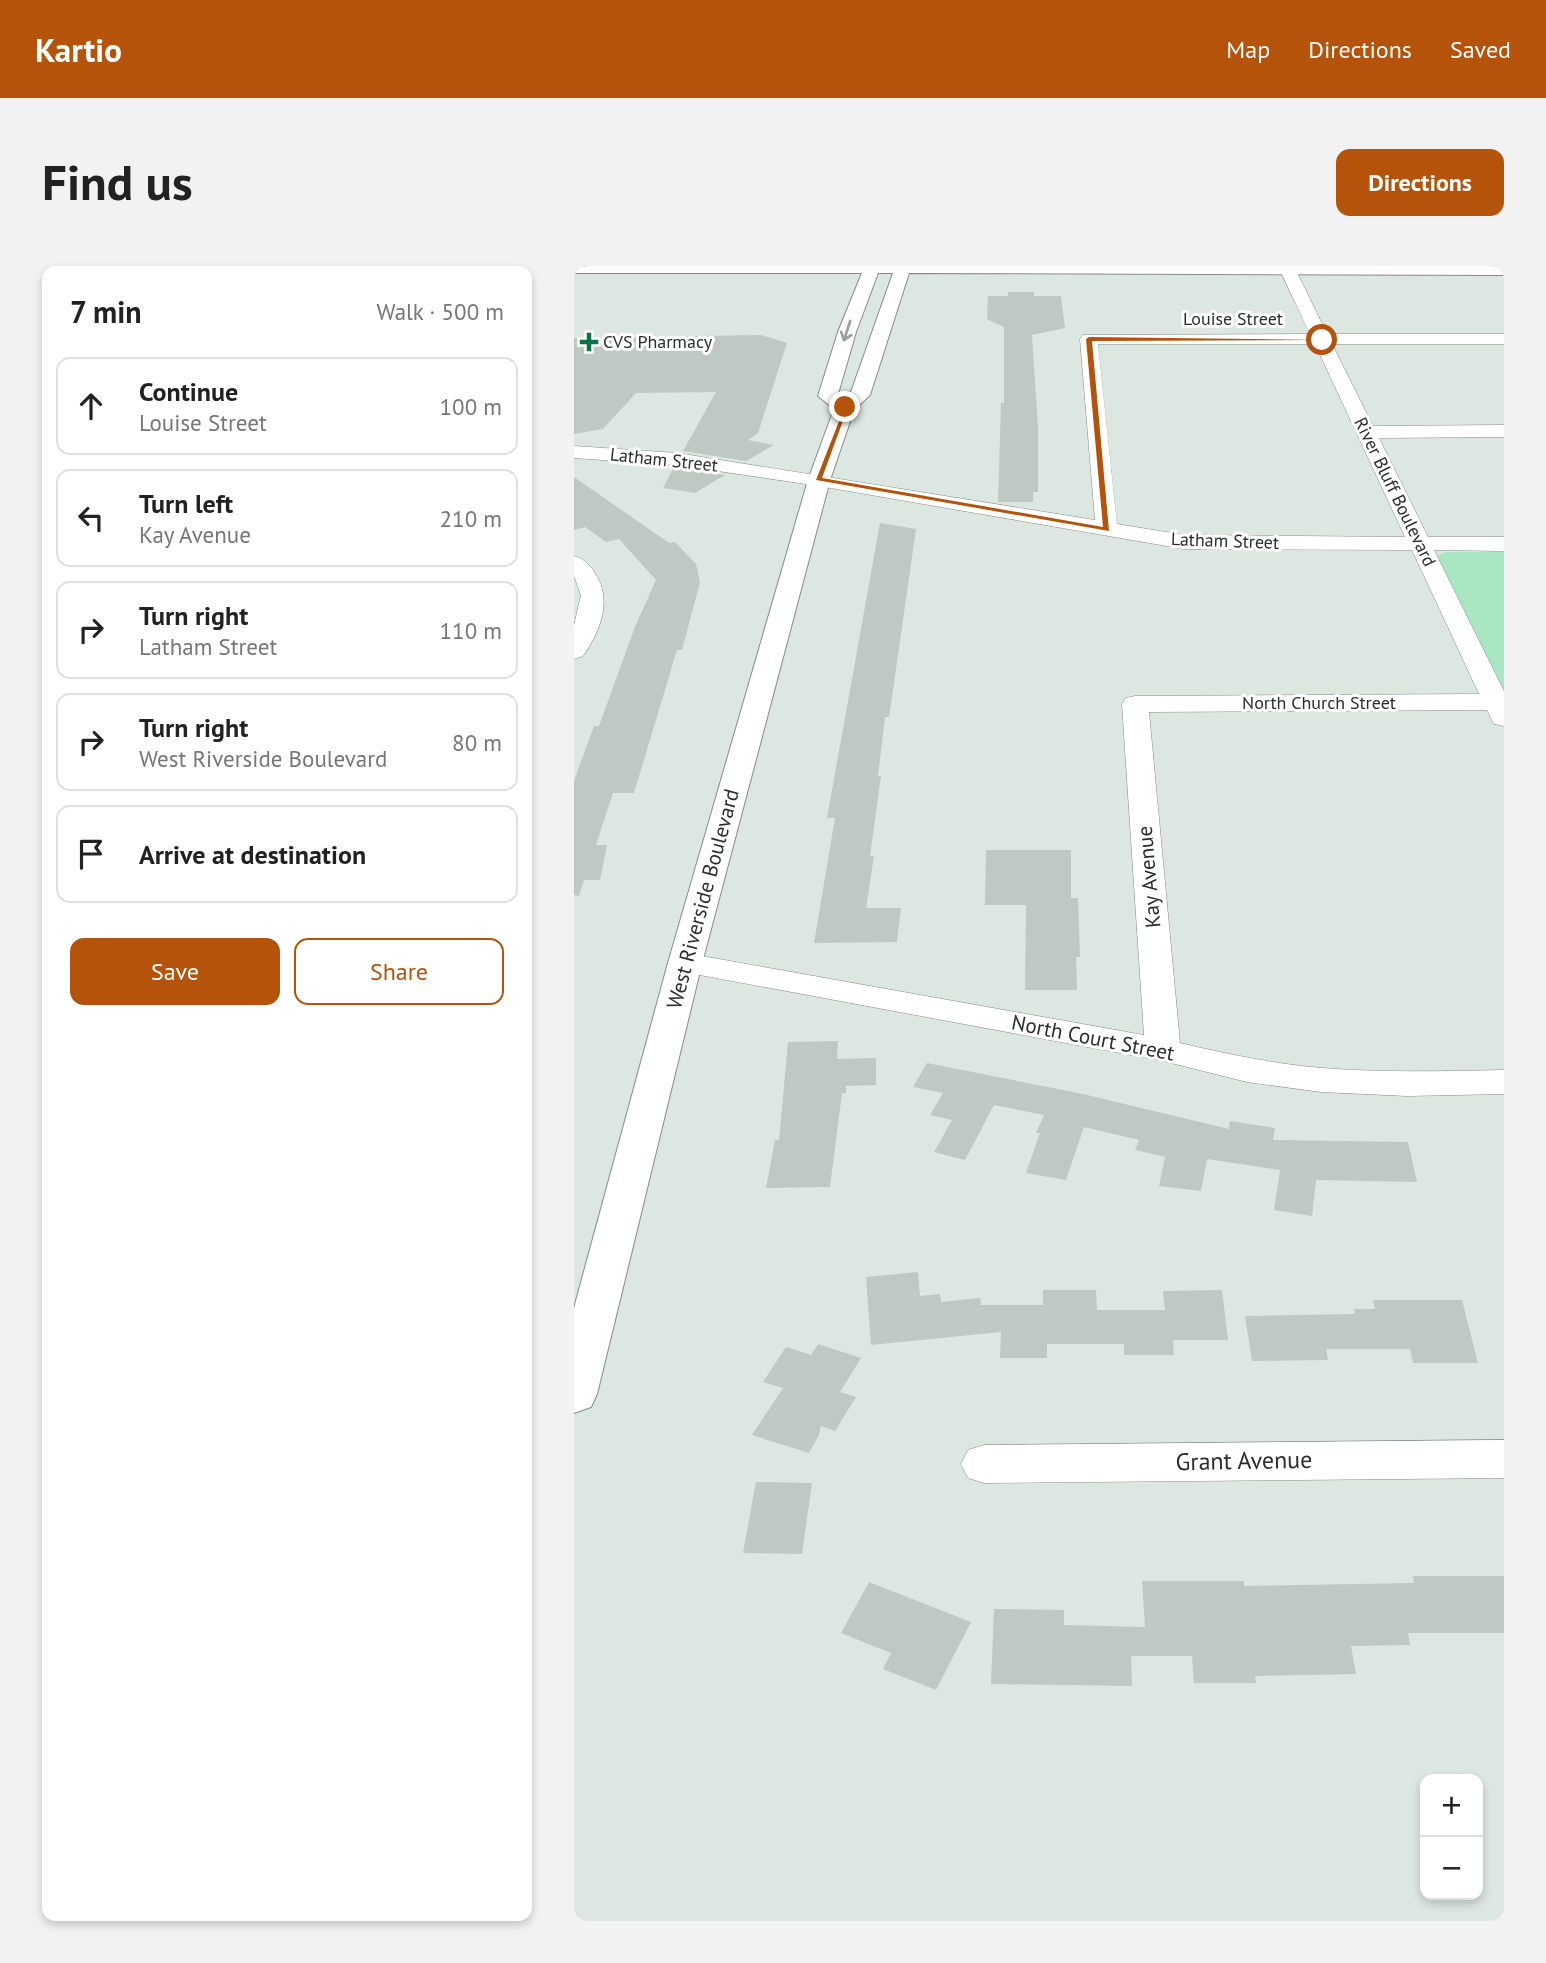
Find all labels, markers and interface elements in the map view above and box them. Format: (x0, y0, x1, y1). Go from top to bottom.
text: Kartio (35, 28, 122, 71)
text: Map (1226, 34, 1270, 65)
text: Directions (1308, 34, 1412, 65)
text: Saved (1450, 34, 1511, 65)
button: Directions (1336, 149, 1504, 216)
text: Find us (42, 150, 193, 214)
text: 7 min (70, 292, 142, 331)
text: Walk · 500 m (377, 297, 504, 326)
street label: Louise Street (1183, 307, 1283, 330)
one-way arrow (840, 320, 852, 342)
route start (1306, 324, 1337, 355)
place label: CVS Pharmacy (603, 330, 713, 353)
marker: CVS Pharmacy (581, 334, 597, 350)
text: Continue (139, 375, 238, 408)
icon: ahead (72, 387, 110, 425)
route end (829, 391, 860, 422)
text: 100 m (440, 392, 502, 421)
text: Louise Street (139, 408, 267, 437)
street label: River Bluff Boulevard (1349, 413, 1442, 570)
street label: Latham Street (609, 442, 719, 477)
text: Turn left (139, 487, 233, 520)
icon: left (72, 499, 110, 537)
text: 210 m (440, 504, 502, 533)
text: Kay Avenue (139, 520, 251, 549)
street label: Latham Street (1171, 527, 1279, 554)
text: Turn right (139, 599, 248, 632)
icon: right (72, 611, 110, 649)
text: 110 m (440, 616, 502, 645)
text: Latham Street (139, 632, 277, 661)
street label: North Church Street (1242, 691, 1396, 714)
text: Turn right (139, 711, 248, 744)
icon: right (72, 723, 110, 761)
text: 80 m (452, 728, 502, 757)
text: West Riverside Boulevard (139, 744, 387, 773)
street label: West Riverside Boulevard (660, 786, 745, 1012)
street label: Kay Avenue (1131, 825, 1166, 929)
icon: arrive (72, 835, 110, 873)
text: Arrive at destination (139, 838, 366, 871)
button: Save (70, 938, 280, 1005)
button: Share (294, 938, 504, 1005)
street label: North Court Street (1009, 1008, 1177, 1067)
street label: Grant Avenue (1175, 1444, 1313, 1477)
map controls (1420, 1774, 1483, 1900)
button: + (1420, 1774, 1483, 1837)
button: − (1420, 1837, 1483, 1900)

